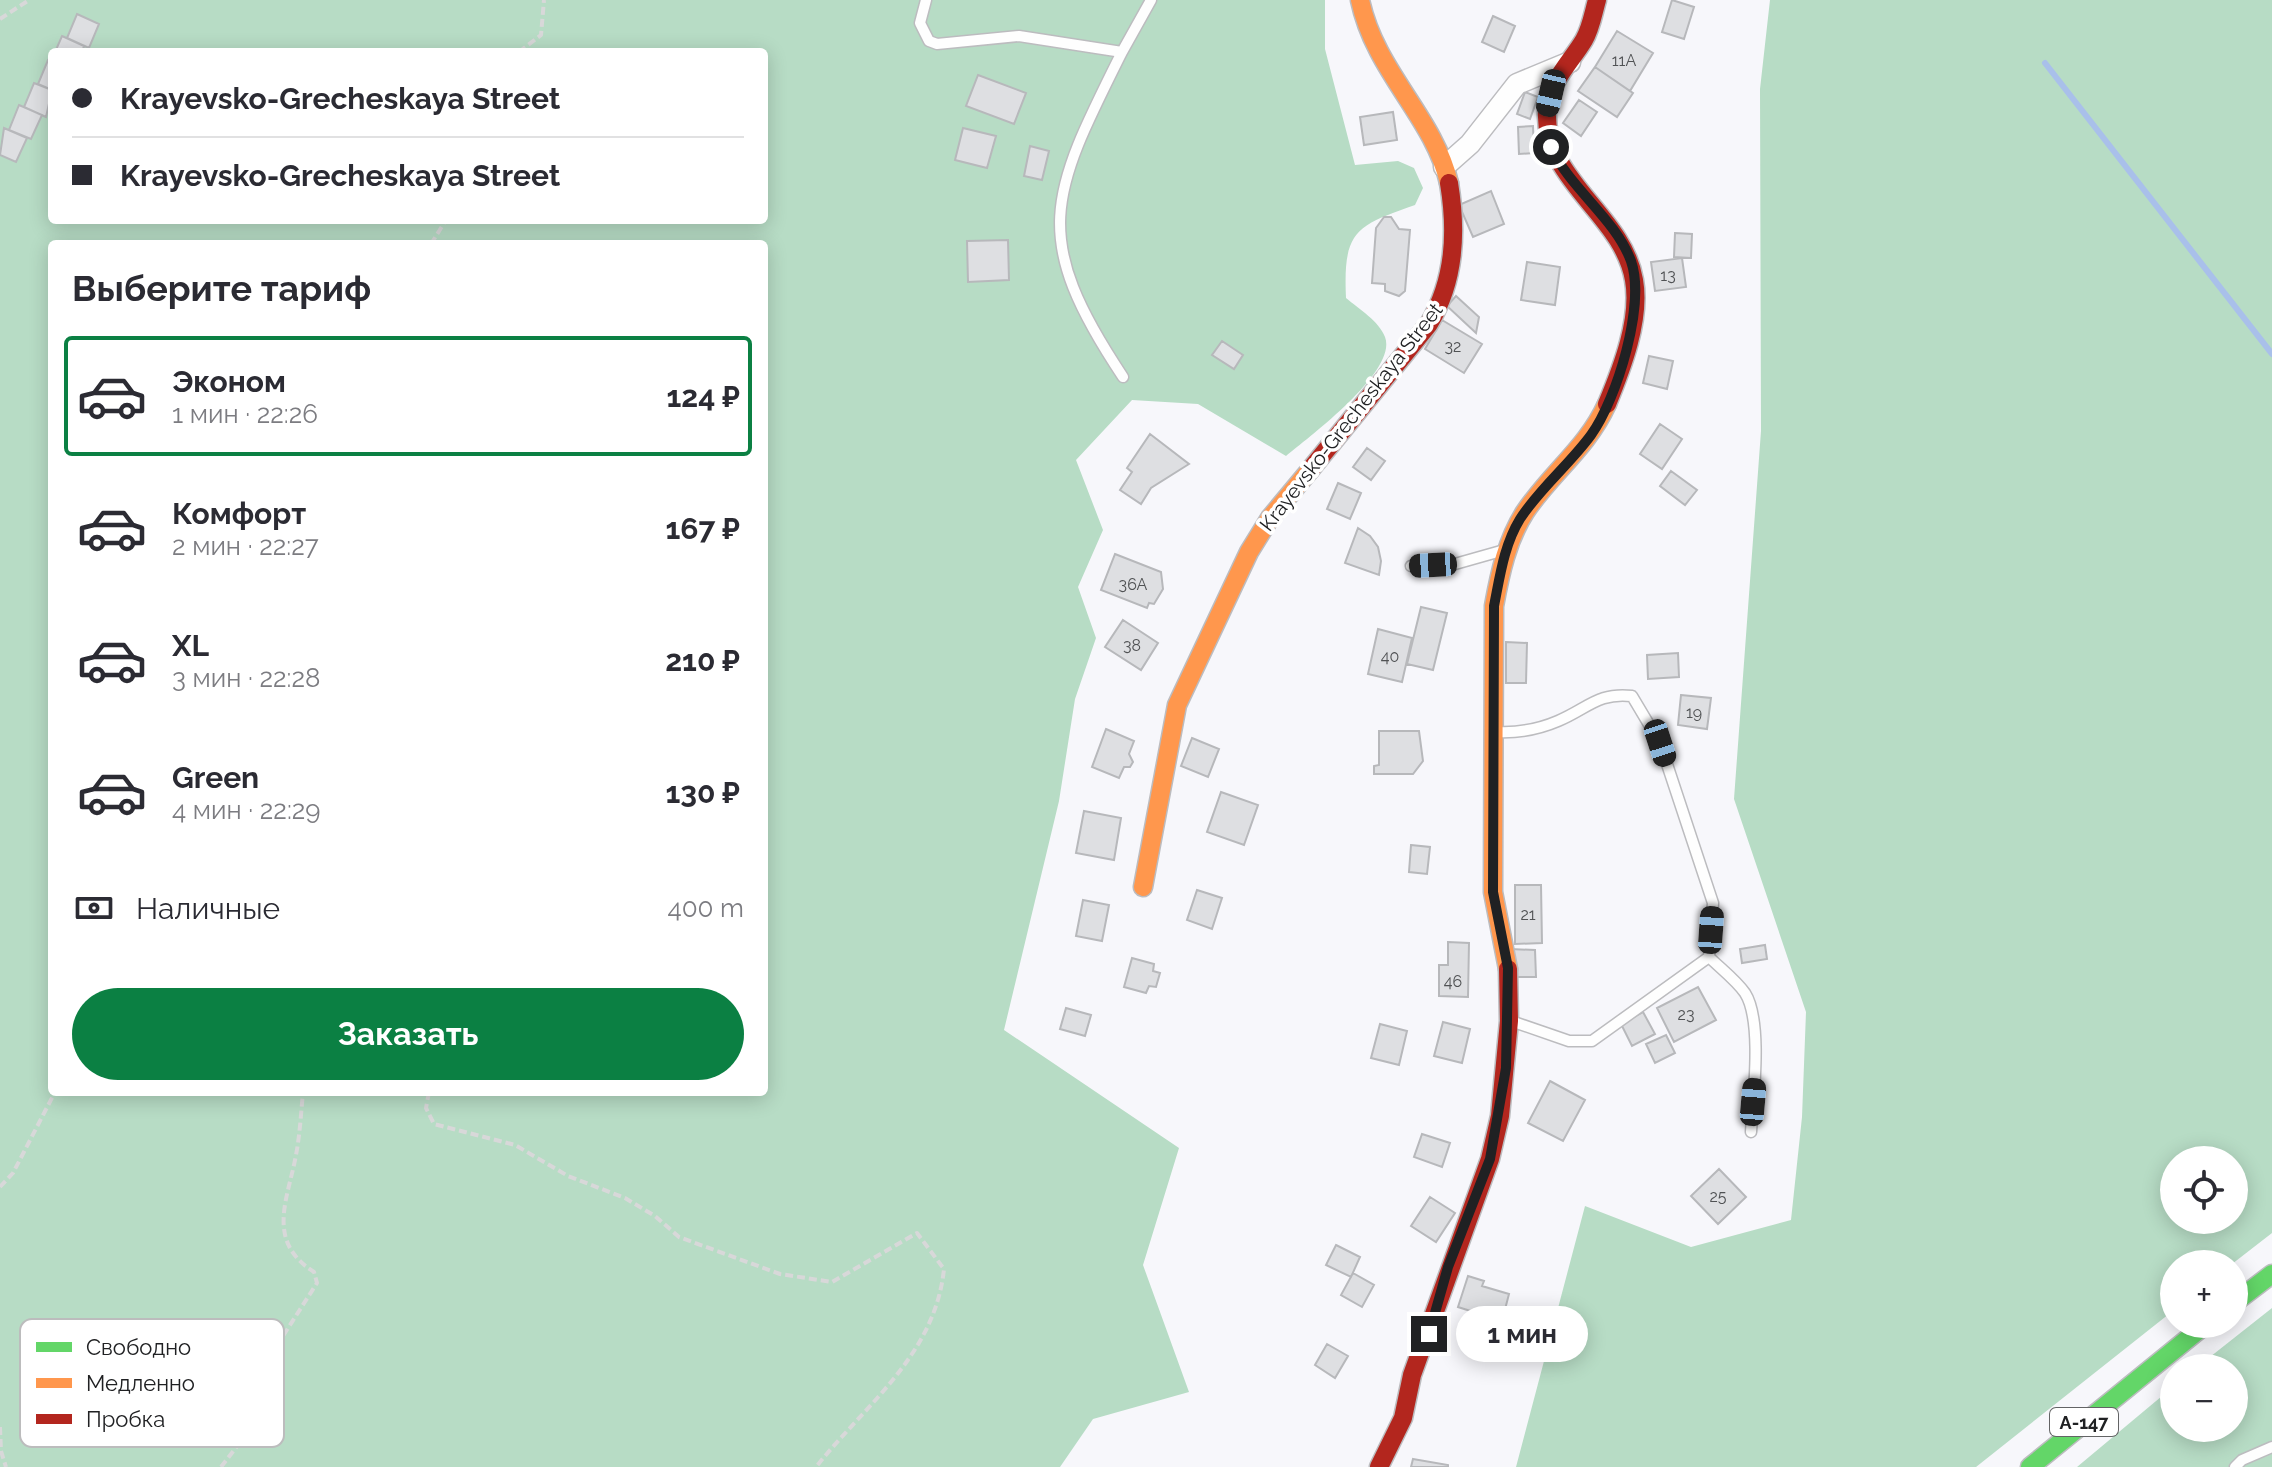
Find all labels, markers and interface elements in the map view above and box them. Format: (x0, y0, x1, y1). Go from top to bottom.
house number: 11А (1612, 51, 1636, 70)
car (1534, 67, 1568, 119)
text: Krayevsko-Grecheskaya Street (120, 81, 560, 116)
route start (1533, 129, 1569, 165)
text: Krayevsko-Grecheskaya Street (120, 158, 560, 193)
house number: 13 (1660, 266, 1676, 285)
text: Выберите тариф (72, 267, 371, 309)
street label: Krayevsko-Grecheskaya Street (1254, 298, 1448, 536)
house number: 32 (1445, 337, 1461, 356)
icon: car (76, 360, 148, 432)
text: Эконом (172, 364, 286, 399)
text: 124 ₽ (667, 379, 740, 414)
text: 1 мин · 22:26 (172, 399, 318, 429)
icon: car (76, 492, 148, 564)
text: Комфорт (172, 496, 306, 531)
text: 167 ₽ (666, 511, 740, 546)
text: 2 мин · 22:27 (172, 531, 319, 561)
car (1408, 552, 1458, 578)
house number: 36А (1119, 575, 1148, 594)
icon: car (76, 624, 148, 696)
text: XL (172, 628, 209, 663)
house number: 38 (1123, 636, 1141, 655)
text: 210 ₽ (665, 643, 740, 678)
house number: 40 (1381, 647, 1399, 666)
text: 3 мин · 22:28 (172, 663, 320, 693)
house number: 19 (1686, 703, 1702, 722)
car (1641, 716, 1679, 770)
icon: car (76, 756, 148, 828)
text: Green (172, 760, 259, 795)
text: 130 ₽ (665, 775, 740, 810)
text: 4 мин · 22:29 (172, 795, 321, 825)
icon: cash (72, 886, 116, 930)
text: Наличные (136, 891, 280, 926)
text: 400 m (667, 893, 744, 923)
house number: 21 (1520, 905, 1536, 924)
car (1697, 905, 1725, 955)
house number: 46 (1444, 972, 1462, 991)
button: Заказать (72, 988, 744, 1080)
house number: 23 (1678, 1005, 1694, 1024)
car (1739, 1077, 1767, 1127)
map controls (2160, 1146, 2248, 1442)
button: locate (2160, 1146, 2248, 1234)
house number: 25 (1709, 1187, 1727, 1206)
button: + (2160, 1250, 2248, 1338)
callout: 1 мин (1457, 1306, 1589, 1362)
route end (1411, 1316, 1447, 1352)
legend (20, 1319, 284, 1447)
text: 1 мин (1487, 1319, 1557, 1349)
text: Свободно (86, 1334, 191, 1360)
button: − (2160, 1354, 2248, 1442)
text: Медленно (86, 1370, 195, 1396)
text: Пробка (86, 1406, 165, 1432)
road number: А-147 (2050, 1408, 2118, 1436)

